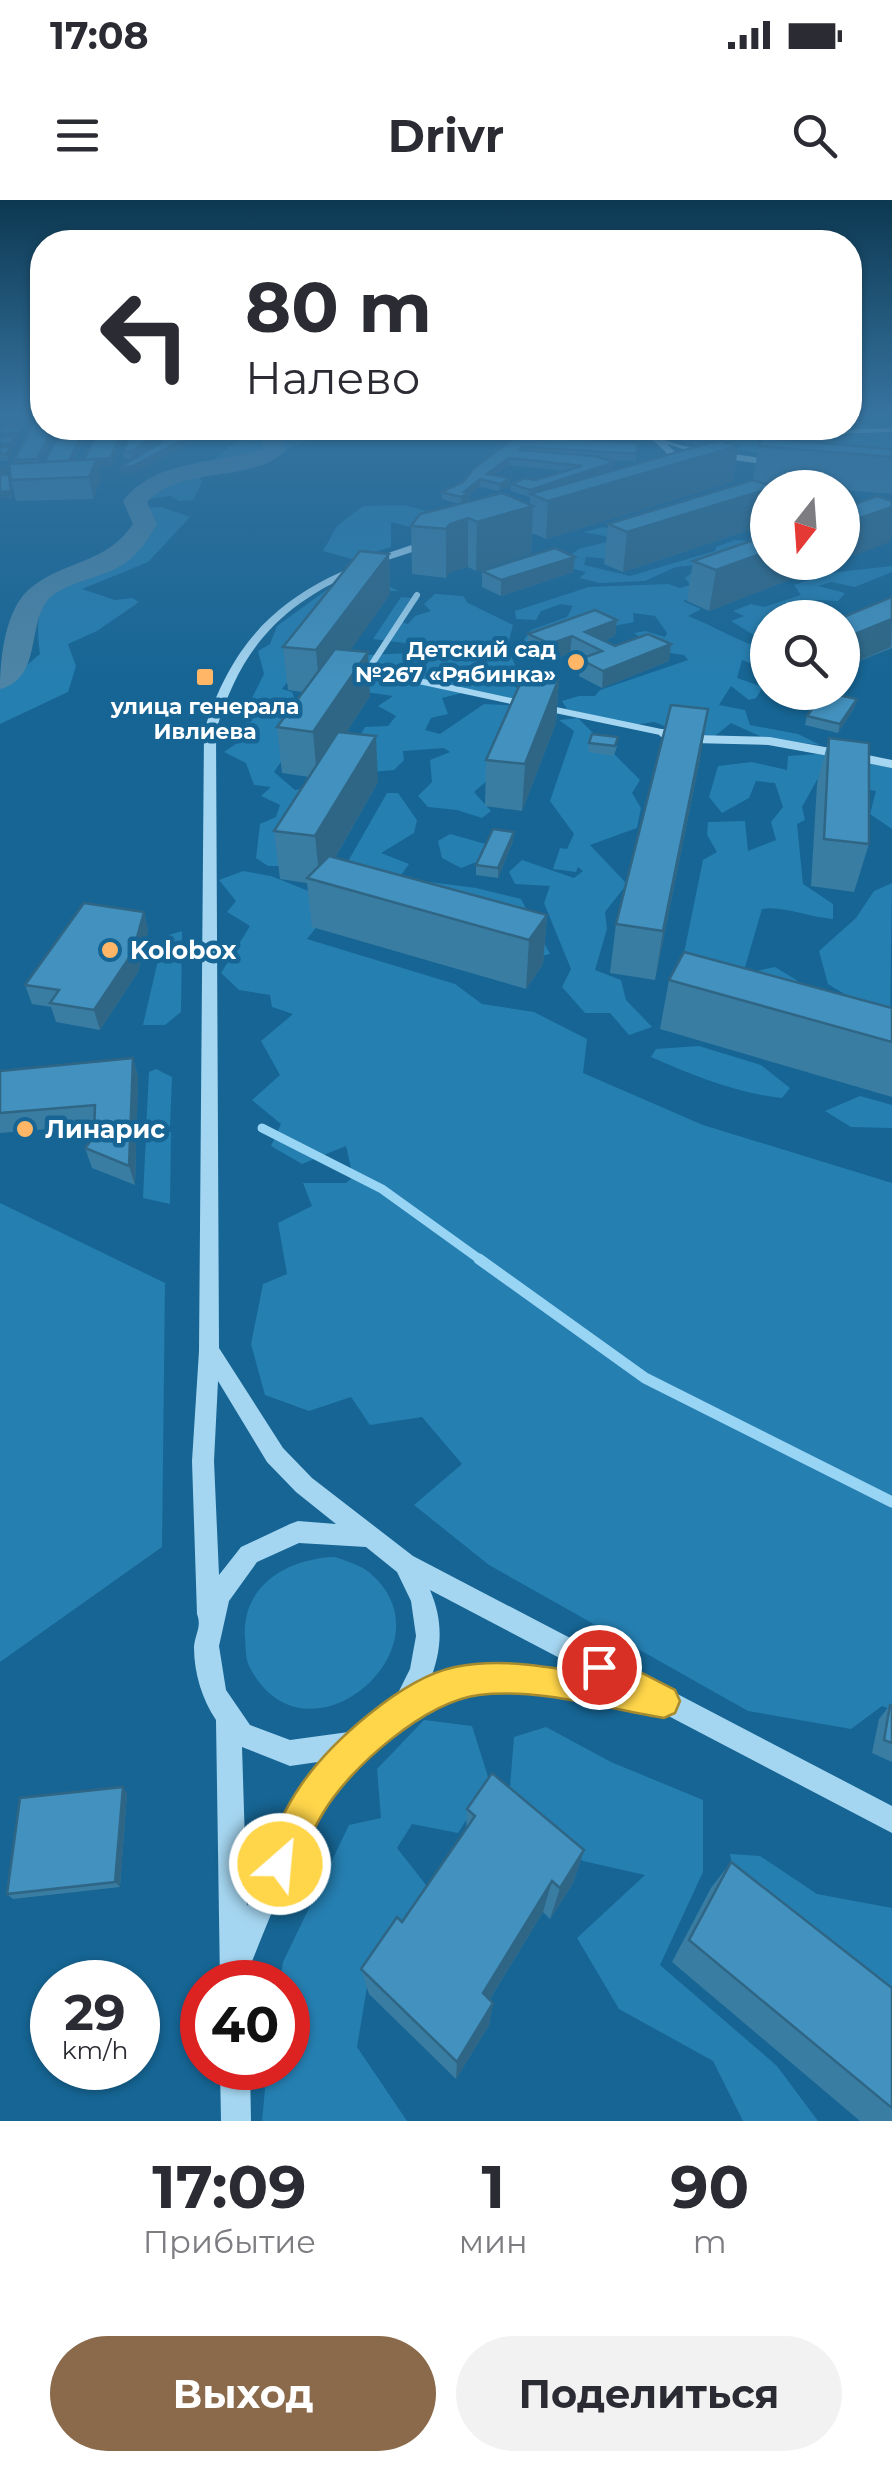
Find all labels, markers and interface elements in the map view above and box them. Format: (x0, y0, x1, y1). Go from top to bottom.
text: 17:08 (50, 12, 149, 59)
icon: menu (50, 108, 105, 163)
text: Drivr (388, 108, 504, 163)
icon: search (787, 108, 842, 163)
text: 80 m (245, 264, 432, 350)
icon: left (80, 270, 210, 400)
text: Налево (245, 350, 420, 405)
north arrow (750, 470, 860, 580)
map controls (750, 470, 860, 710)
button: search (750, 600, 860, 710)
place label: Детский сад №267 «Рябинка» (355, 636, 556, 688)
marker: Детский сад №267 «Рябинка» (565, 651, 587, 673)
marker: улица генерала Ивлиева (194, 666, 216, 688)
place label: улица генерала Ивлиева (110, 693, 299, 745)
place label: Kolobox (130, 935, 236, 965)
marker: Kolobox (99, 939, 121, 961)
place label: Линарис (45, 1114, 165, 1144)
marker: Линарис (14, 1118, 36, 1140)
pin (557, 1625, 642, 1710)
icon: arrive (572, 1640, 627, 1695)
position arrow (228, 1812, 332, 1916)
speed limit sign: 40 (180, 1960, 310, 2090)
text: 29 (64, 1982, 126, 2043)
text: km/h (62, 2035, 128, 2065)
text: 17:09 (152, 2150, 307, 2223)
text: 1 (481, 2150, 505, 2223)
text: 90 (670, 2150, 749, 2223)
text: Прибытие (143, 2222, 316, 2261)
text: мин (459, 2222, 528, 2261)
text: m (693, 2222, 727, 2261)
button: Выход (50, 2336, 436, 2451)
button: Поделиться (456, 2336, 842, 2451)

